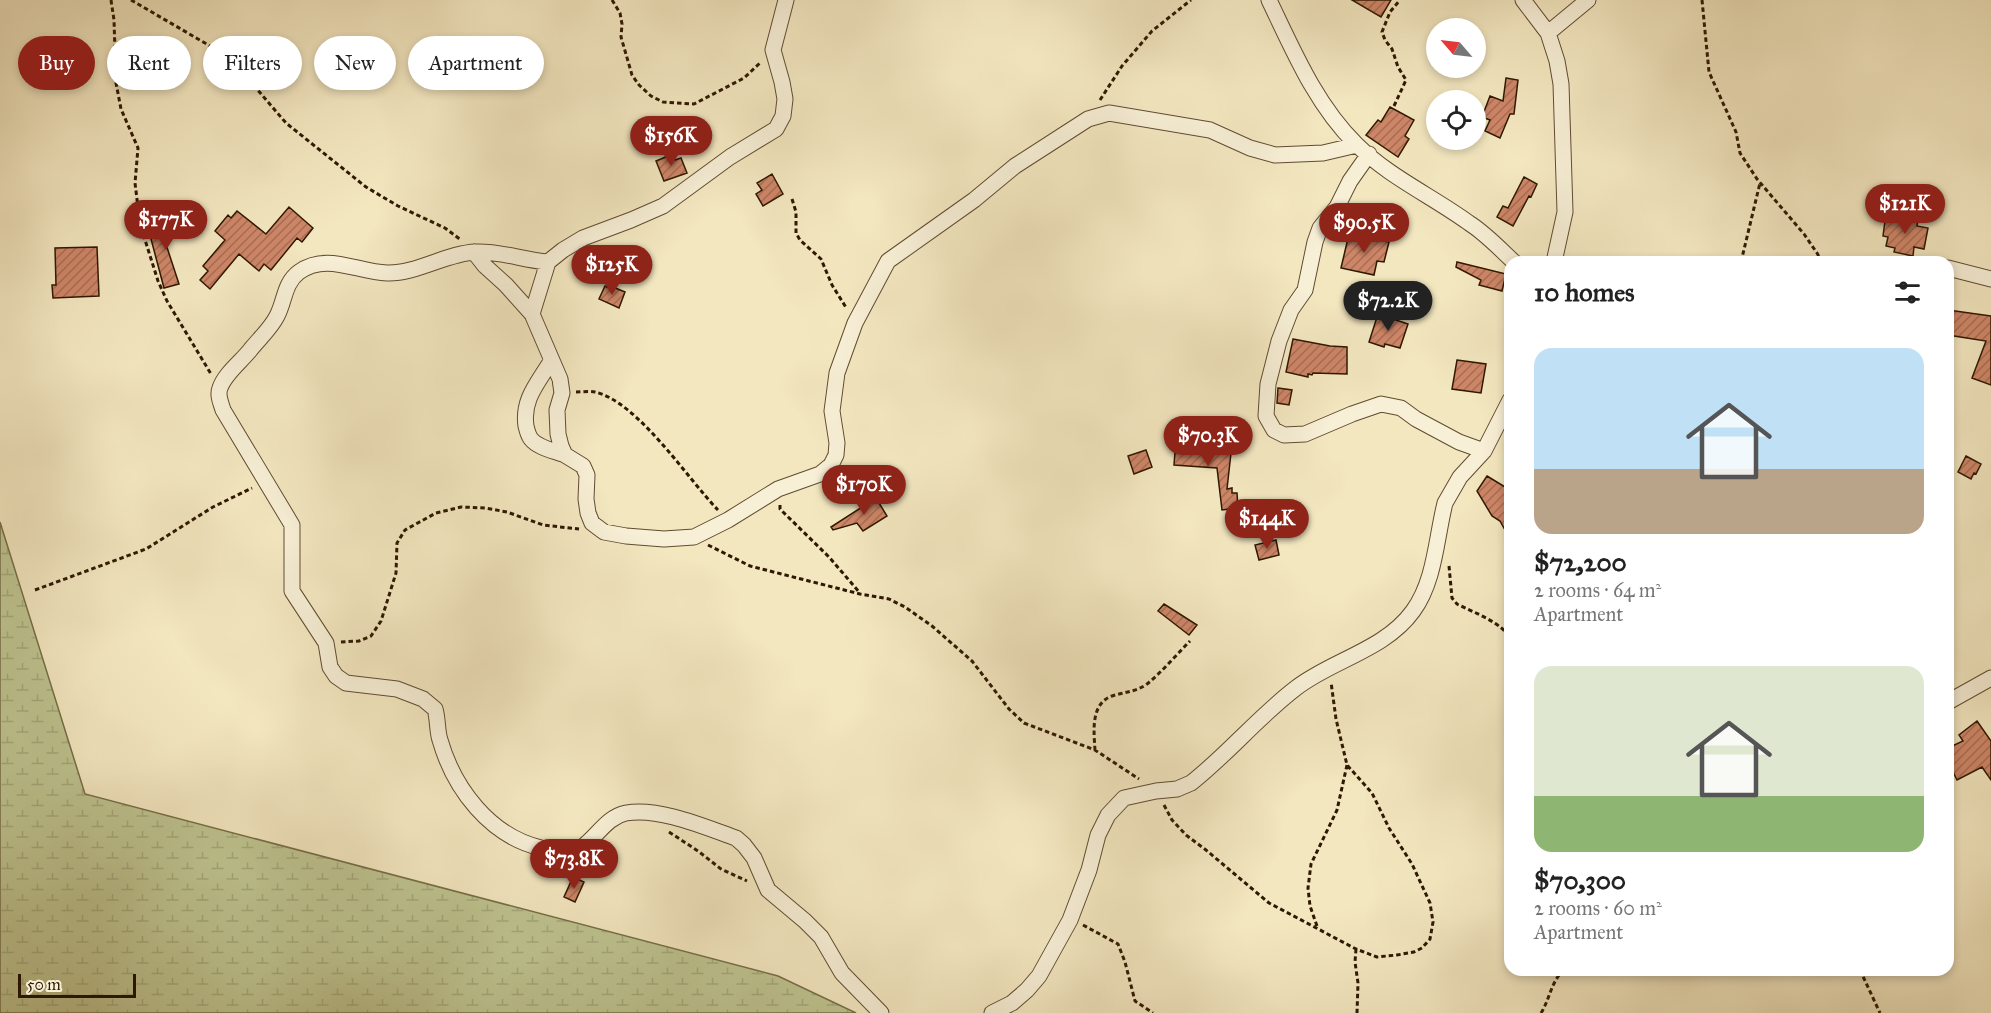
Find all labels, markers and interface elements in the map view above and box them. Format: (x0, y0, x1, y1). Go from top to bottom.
north arrow (1426, 18, 1486, 78)
map controls (1426, 18, 1486, 150)
chip: Buy (18, 36, 95, 90)
chip: Rent (107, 36, 191, 90)
chip: Filters (203, 36, 302, 90)
chip: New (314, 36, 396, 90)
chip: Apartment (408, 36, 544, 90)
button: locate (1426, 90, 1486, 150)
pin: $156K (629, 116, 713, 167)
text: $156K (644, 123, 698, 147)
pin: $121K (1863, 184, 1947, 235)
text: $121K (1879, 191, 1931, 215)
pin: $177K (124, 200, 208, 251)
pin: $90.5K (1315, 203, 1413, 254)
text: $177K (138, 207, 194, 231)
text: $90.5K (1333, 210, 1395, 234)
pin: $125K (570, 245, 654, 296)
text: $125K (585, 252, 639, 276)
text: 10 homes (1534, 276, 1635, 308)
icon: filters (1891, 276, 1924, 309)
pin: $72.2K (1339, 281, 1437, 332)
text: $72.2K (1357, 288, 1419, 312)
icon: home (1675, 387, 1783, 495)
pin: $70.3K (1159, 416, 1257, 467)
text: $70.3K (1178, 423, 1238, 447)
pin: $170K (822, 465, 906, 516)
text: $170K (836, 472, 892, 496)
pin: $144K (1225, 499, 1309, 550)
text: $144K (1239, 506, 1295, 530)
text: $72,200 (1534, 546, 1627, 578)
text: 2 rooms · 64 m² (1534, 578, 1661, 602)
text: Apartment (1534, 602, 1623, 626)
icon: home (1675, 705, 1783, 813)
pin: $73.8K (525, 839, 623, 890)
text: $73.8K (544, 846, 604, 870)
text: $70,300 (1534, 864, 1626, 896)
text: 2 rooms · 60 m² (1534, 896, 1662, 920)
text: Apartment (1534, 920, 1623, 944)
scale bar (18, 971, 136, 998)
text: 50 m (27, 975, 61, 994)

